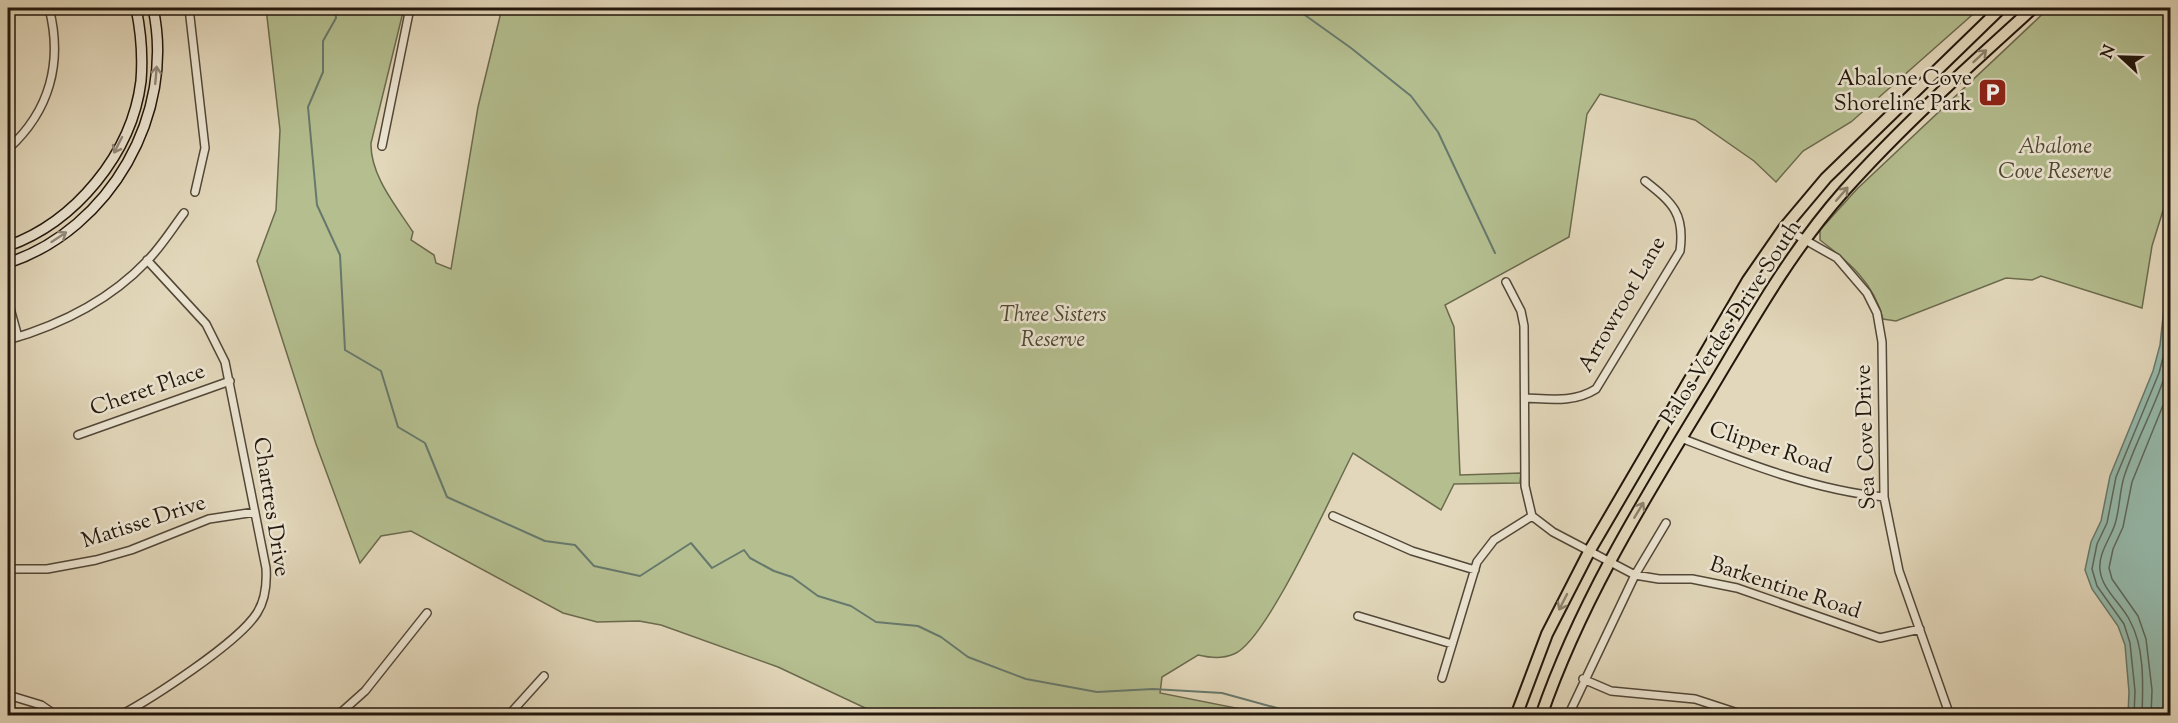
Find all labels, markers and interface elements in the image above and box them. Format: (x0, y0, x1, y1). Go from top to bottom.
north arrow (2091, 27, 2151, 87)
text: N (2096, 42, 2123, 63)
one-way arrow (1973, 49, 1988, 64)
place label: Abalone Cove Shoreline Park (1834, 64, 1972, 121)
one-way arrow (151, 66, 162, 85)
parking icon: Abalone Cove Shoreline Park (1977, 77, 2009, 109)
park label: Abalone Cove Reserve (1998, 132, 2112, 189)
one-way arrow (112, 136, 124, 154)
one-way arrow (1835, 187, 1849, 202)
street label: Palos Verdes Drive South (1653, 214, 1811, 432)
one-way arrow (51, 231, 67, 243)
street label: Arrowroot Lane (1571, 231, 1675, 379)
park label: Three Sisters Reserve (1000, 300, 1106, 357)
street label: Cheret Place (86, 356, 210, 426)
street label: Sea Cove Drive (1848, 364, 1886, 510)
street label: Clipper Road (1705, 414, 1835, 484)
street label: Chartres Drive (243, 435, 297, 579)
street label: Matisse Drive (78, 488, 210, 558)
one-way arrow (1633, 502, 1645, 519)
street label: Barkentine Road (1705, 549, 1865, 629)
one-way arrow (1557, 593, 1569, 611)

